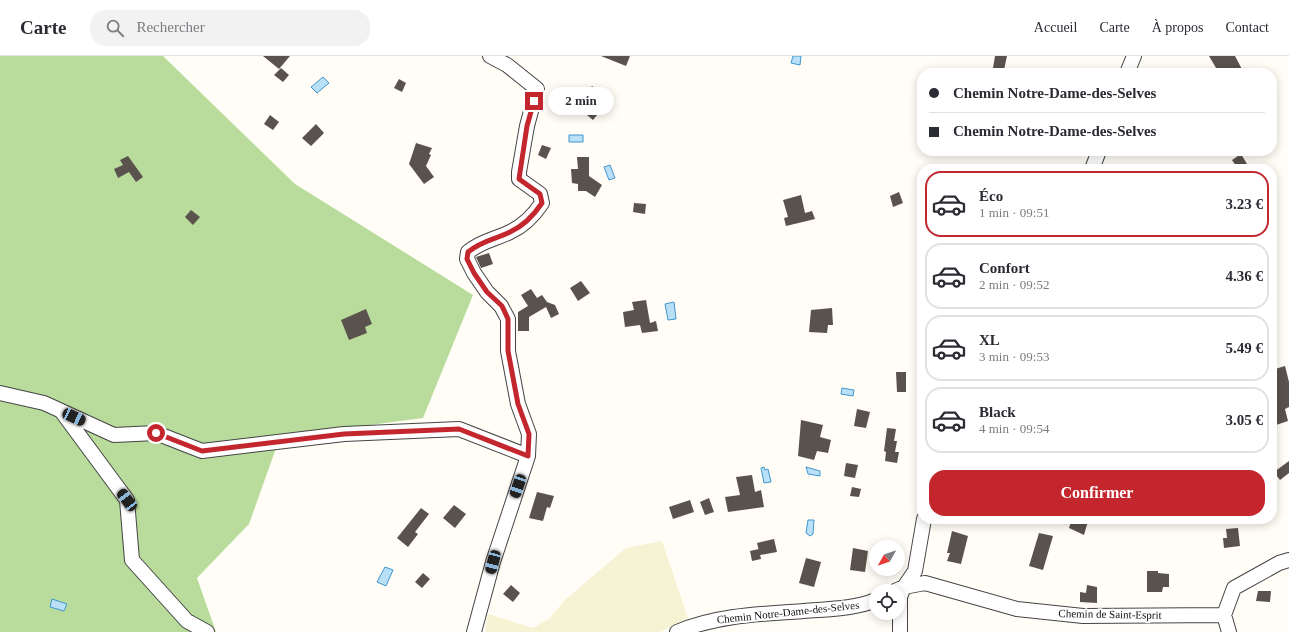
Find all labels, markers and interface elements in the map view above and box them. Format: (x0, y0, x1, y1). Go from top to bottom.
search box (90, 10, 370, 46)
text: Carte (20, 17, 66, 38)
icon: search (104, 17, 126, 39)
text: Rechercher (136, 19, 205, 35)
text: Accueil (1034, 20, 1077, 35)
text: Carte (1099, 20, 1130, 35)
text: À propos (1152, 20, 1203, 35)
text: Contact (1225, 20, 1269, 35)
text: Chemin Notre-Dame-des-Selves (953, 85, 1156, 101)
callout: 2 min (548, 87, 614, 115)
route end (525, 92, 543, 110)
text: 2 min (565, 93, 597, 108)
text: Chemin Notre-Dame-des-Selves (953, 123, 1156, 139)
icon: car (931, 186, 967, 222)
text: Éco (979, 188, 1003, 204)
text: 3.23 € (1226, 196, 1263, 212)
text: 1 min · 09:51 (979, 205, 1049, 220)
icon: car (931, 258, 967, 294)
text: Confort (979, 260, 1030, 276)
text: 4.36 € (1226, 268, 1263, 284)
text: 2 min · 09:52 (979, 277, 1049, 292)
icon: car (931, 330, 967, 366)
text: XL (979, 332, 1000, 348)
text: 5.49 € (1226, 340, 1263, 356)
text: 3 min · 09:53 (979, 349, 1049, 364)
icon: car (931, 402, 967, 438)
text: Black (979, 404, 1016, 420)
car (61, 406, 87, 428)
text: 3.05 € (1226, 412, 1263, 428)
text: 4 min · 09:54 (979, 421, 1049, 436)
route start (147, 424, 165, 442)
button: Confirmer (929, 470, 1265, 516)
car (508, 473, 528, 499)
car (115, 487, 139, 513)
north arrow (869, 540, 905, 576)
map controls (869, 540, 905, 620)
car (484, 549, 502, 575)
button: locate (869, 584, 905, 620)
street label: Chemin Notre-Dame-des-Selves (716, 599, 860, 625)
street label: Chemin de Saint-Esprit (1058, 607, 1162, 621)

